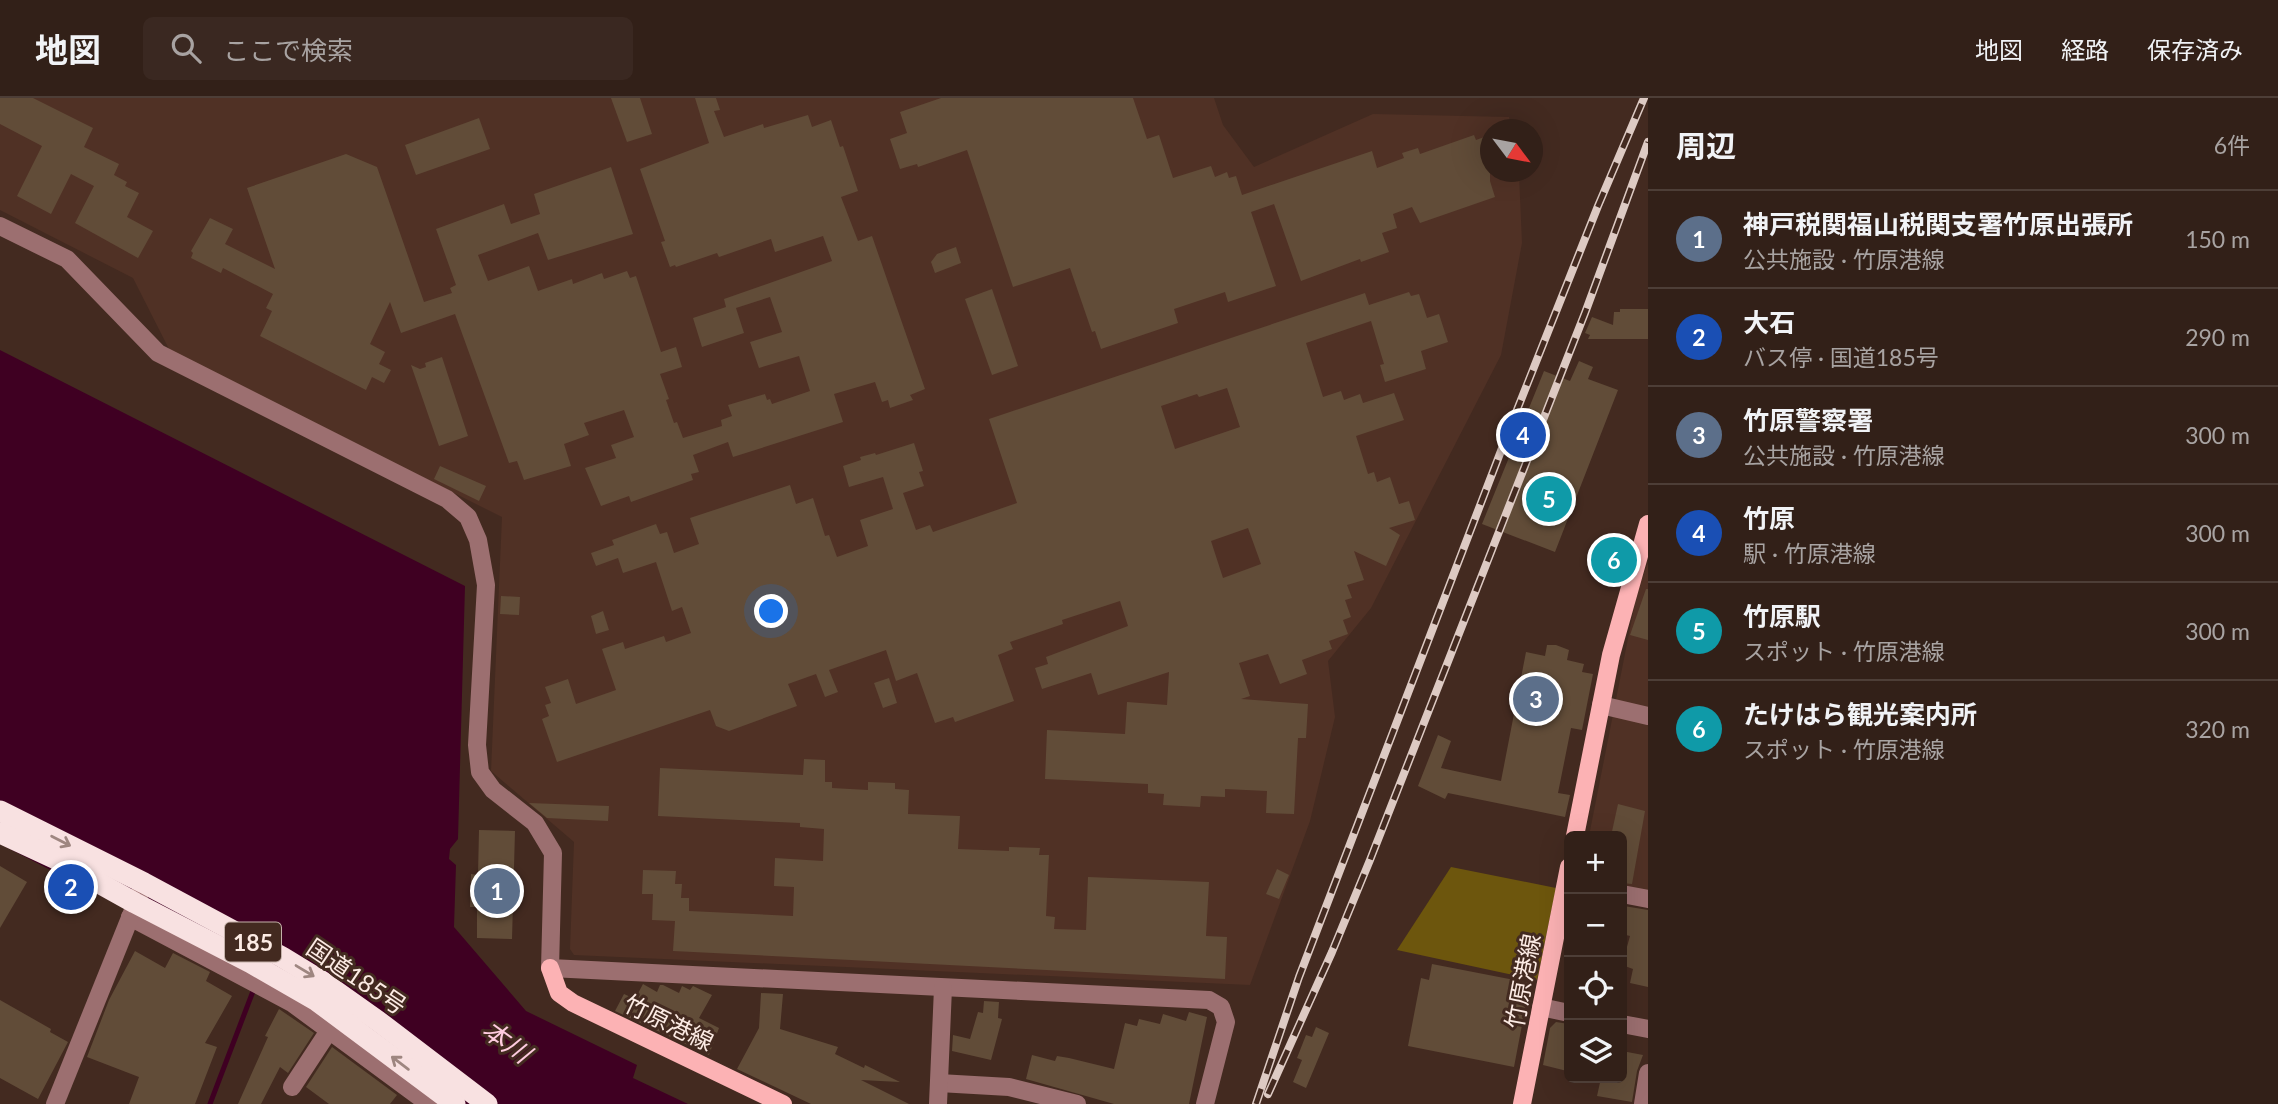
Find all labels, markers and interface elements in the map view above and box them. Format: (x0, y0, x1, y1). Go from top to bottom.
search box (143, 17, 633, 80)
text: 地図 (35, 29, 101, 69)
icon: search (167, 29, 205, 67)
text: ここで検索 (223, 34, 353, 66)
text: 地図 (1975, 35, 2023, 64)
text: 経路 (2061, 35, 2109, 64)
text: 保存済み (2147, 35, 2243, 64)
north arrow (1480, 119, 1543, 182)
text: 周辺 (1676, 127, 1736, 163)
text: 6件 (2214, 131, 2250, 159)
text: 神戸税関福山税関支署竹原出張所 (1743, 208, 2133, 240)
text: 1 (1692, 225, 1706, 253)
text: 150 m (2185, 225, 2250, 253)
text: 公共施設 · 竹原港線 (1743, 245, 1945, 273)
text: 大石 (1743, 306, 1795, 338)
text: 2 (1692, 323, 1706, 351)
text: 290 m (2185, 323, 2250, 351)
text: バス停 · 国道185号 (1743, 343, 1939, 371)
text: 竹原警察署 (1743, 404, 1873, 436)
pin: 4 (1500, 409, 1546, 461)
text: 3 (1692, 421, 1706, 449)
text: 300 m (2185, 421, 2250, 449)
text: 公共施設 · 竹原港線 (1743, 441, 1945, 469)
pin: 5 (1526, 473, 1572, 525)
text: 竹原 (1743, 502, 1795, 534)
text: 4 (1692, 519, 1706, 547)
text: 300 m (2185, 519, 2250, 547)
pin: 6 (1591, 534, 1637, 586)
text: 駅 · 竹原港線 (1743, 539, 1876, 567)
your location (754, 594, 788, 628)
text: 竹原駅 (1743, 600, 1821, 632)
text: 5 (1692, 617, 1706, 645)
text: 300 m (2185, 617, 2250, 645)
text: スポット · 竹原港線 (1743, 637, 1945, 665)
pin: 3 (1513, 673, 1559, 725)
text: たけはら観光案内所 (1743, 698, 1977, 730)
text: 6 (1692, 715, 1706, 743)
text: 320 m (2185, 715, 2250, 743)
text: スポット · 竹原港線 (1743, 735, 1945, 763)
map controls (1564, 831, 1627, 1083)
button: + (1564, 831, 1627, 894)
one-way arrow (50, 835, 71, 849)
pin: 2 (48, 861, 94, 913)
pin: 1 (474, 865, 520, 917)
button: − (1564, 894, 1627, 957)
road number: 185 (225, 922, 281, 962)
street label: 竹原港線 (1499, 931, 1545, 1031)
street label: 国道185号 (302, 932, 412, 1020)
button: locate (1564, 957, 1627, 1020)
one-way arrow (295, 964, 315, 978)
street label: 竹原港線 (620, 988, 718, 1056)
water label: 本川 (477, 1013, 540, 1071)
button: layers (1564, 1020, 1627, 1083)
one-way arrow (392, 1055, 410, 1070)

